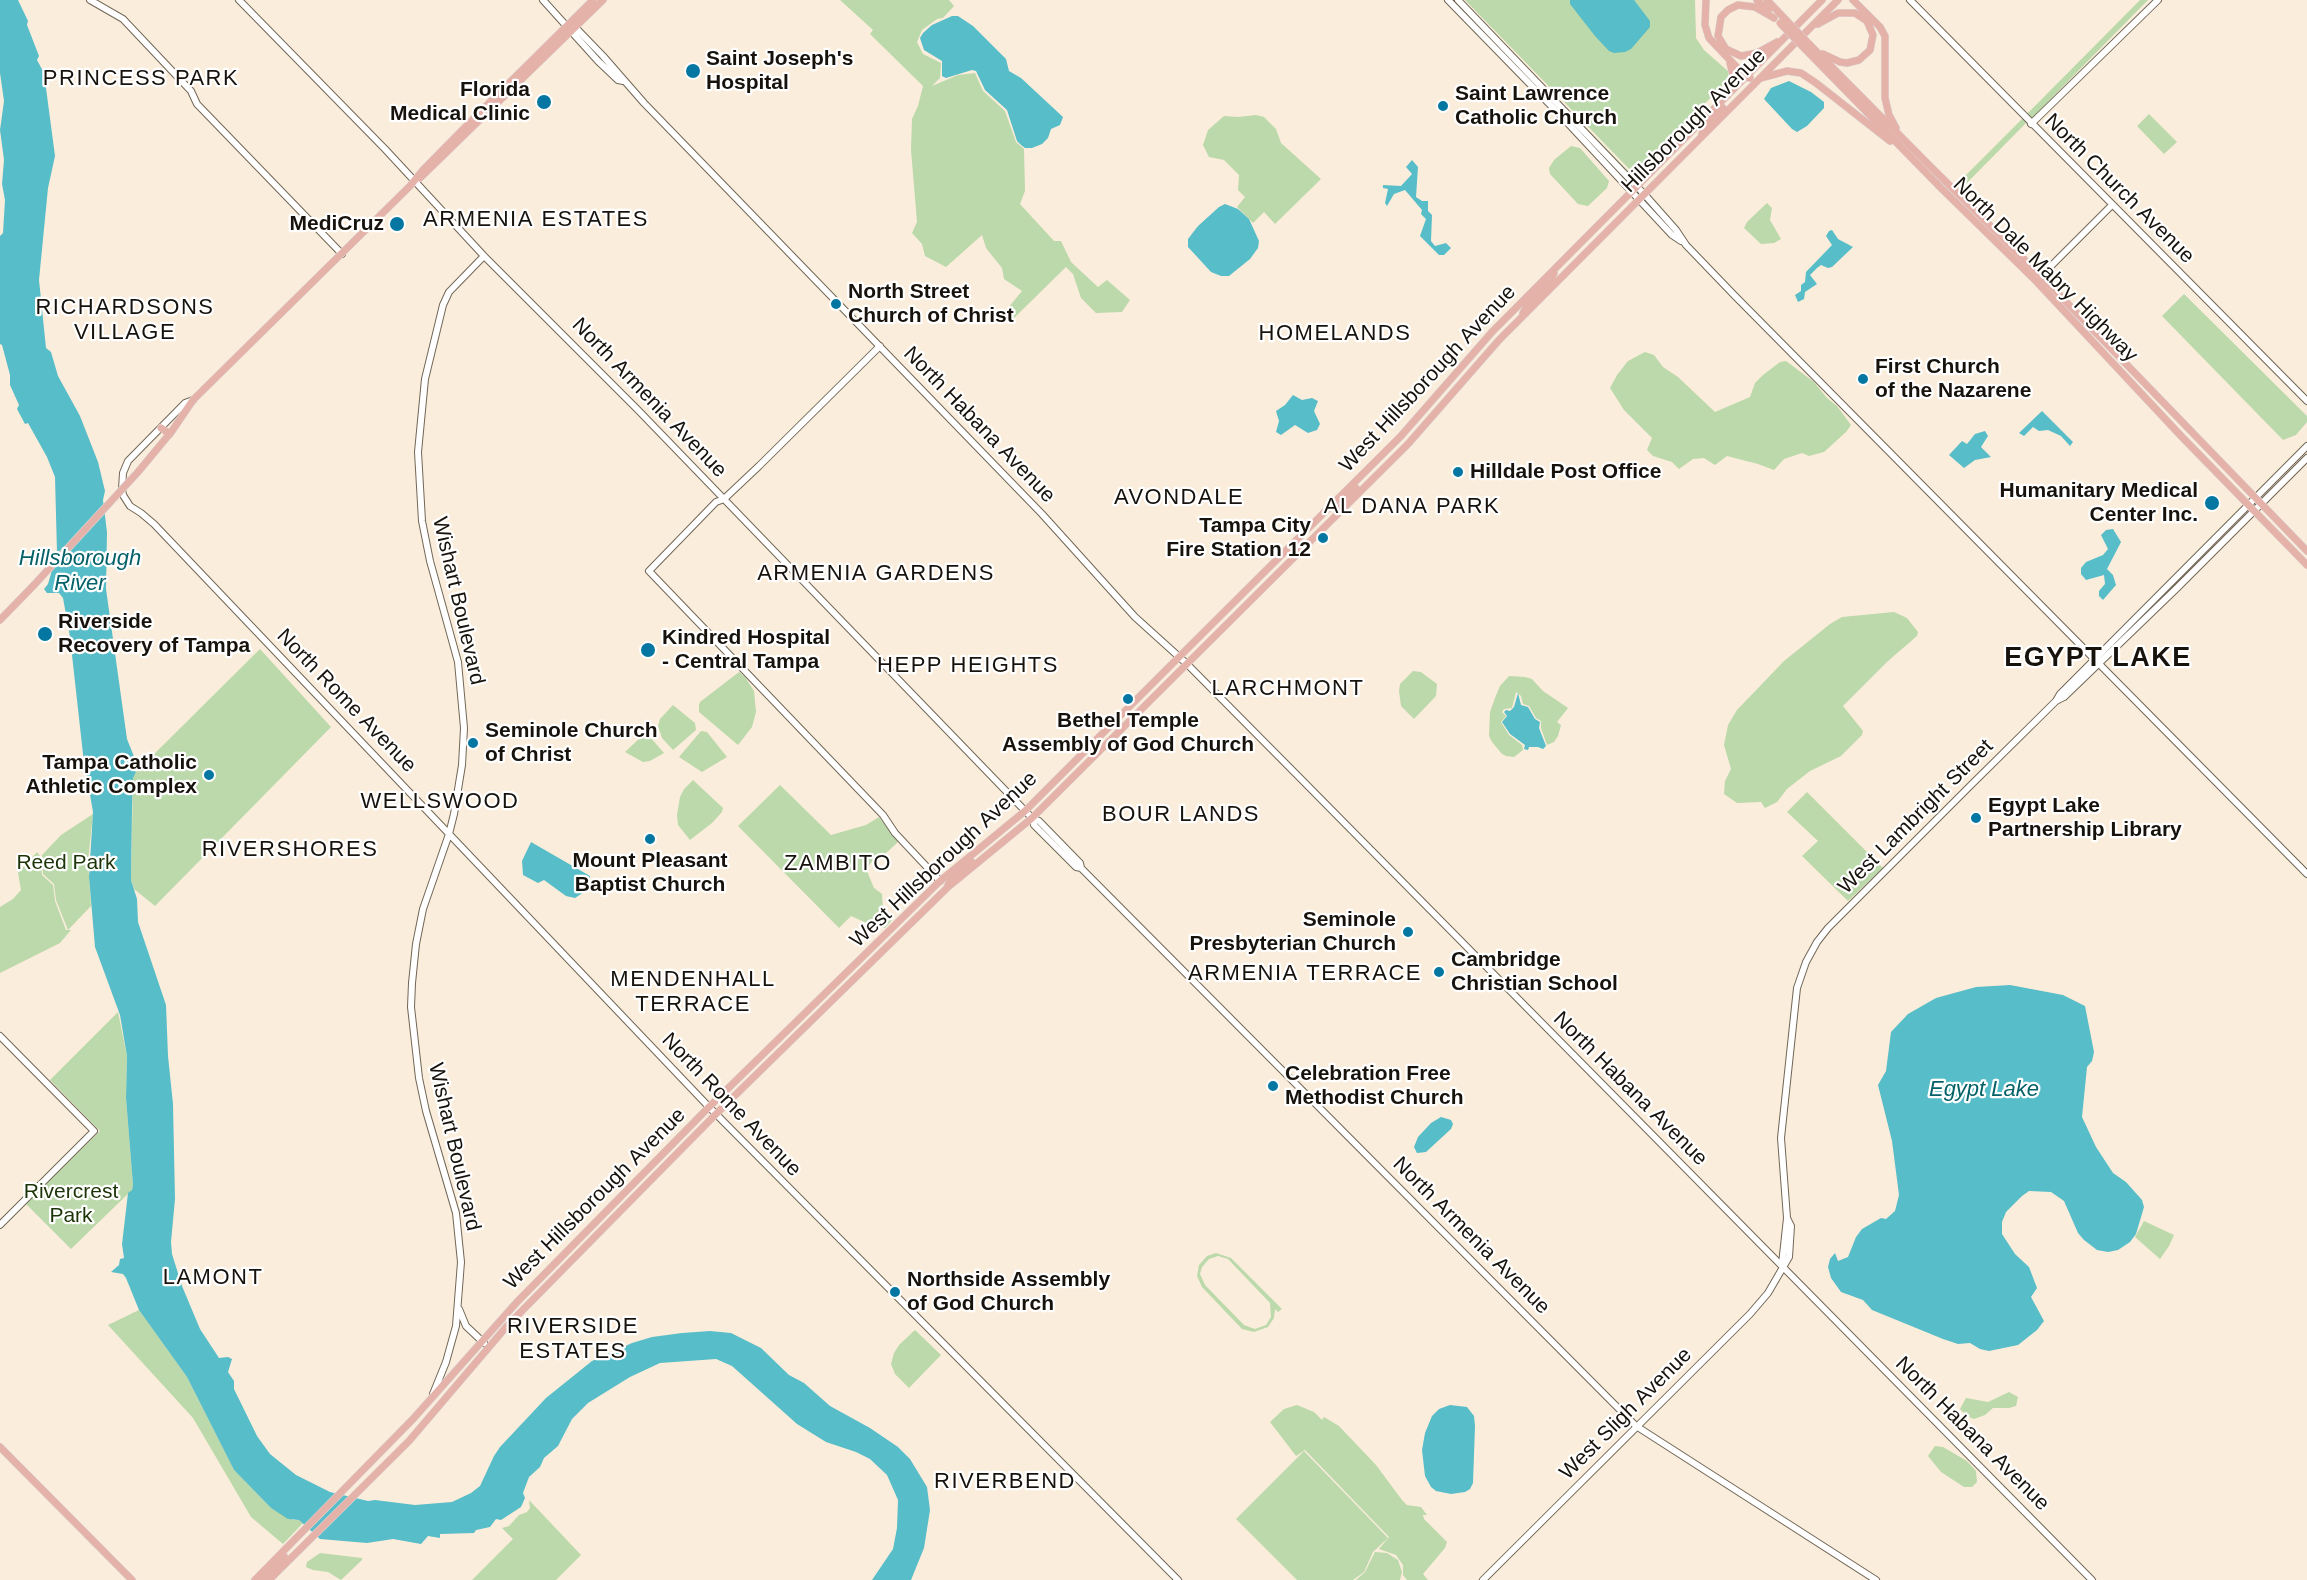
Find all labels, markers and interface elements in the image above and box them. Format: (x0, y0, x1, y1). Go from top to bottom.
street label: Hillsborough Avenue (1617, 44, 1771, 198)
place label: Saint Joseph's Hospital (706, 46, 853, 96)
marker: Saint Joseph's Hospital (684, 62, 702, 80)
district label: PRINCESS PARK (43, 66, 239, 92)
place label: Florida Medical Clinic (390, 77, 530, 127)
place label: Saint Lawrence Catholic Church (1455, 81, 1617, 131)
marker: Florida Medical Clinic (535, 93, 553, 111)
marker: Saint Lawrence Catholic Church (1436, 99, 1450, 113)
street label: North Church Avenue (2039, 109, 2199, 269)
street label: North Dale Mabry Highway (1947, 172, 2143, 368)
district label: ARMENIA ESTATES (423, 207, 649, 233)
place label: MediCruz (290, 211, 384, 237)
marker: MediCruz (388, 215, 406, 233)
place label: North Street Church of Christ (848, 279, 1014, 329)
street label: West Hillsborough Avenue (1335, 280, 1521, 478)
district label: RICHARDSONS VILLAGE (35, 295, 215, 346)
marker: North Street Church of Christ (829, 297, 843, 311)
street label: North Armenia Avenue (566, 313, 732, 483)
district label: HOMELANDS (1259, 321, 1411, 347)
street label: North Habana Avenue (898, 342, 1060, 508)
place label: First Church of the Nazarene (1875, 354, 2031, 404)
marker: First Church of the Nazarene (1856, 372, 1870, 386)
place label: Hilldale Post Office (1470, 459, 1661, 485)
marker: Hilldale Post Office (1451, 465, 1465, 479)
place label: Humanitary Medical Center Inc. (2000, 478, 2198, 528)
district label: AVONDALE (1114, 485, 1244, 511)
district label: AL DANA PARK (1324, 494, 1500, 520)
marker: Humanitary Medical Center Inc. (2203, 494, 2221, 512)
place label: Tampa City Fire Station 12 (1166, 513, 1311, 563)
street label: Wishart Boulevard (426, 515, 490, 687)
marker: Tampa City Fire Station 12 (1316, 531, 1330, 545)
water label: Hillsborough River (19, 546, 141, 598)
district label: ARMENIA GARDENS (757, 561, 995, 587)
place label: Riverside Recovery of Tampa (58, 609, 250, 659)
street label: North Rome Avenue (271, 624, 421, 778)
marker: Riverside Recovery of Tampa (36, 625, 54, 643)
place label: Kindred Hospital - Central Tampa (662, 625, 830, 675)
marker: Kindred Hospital - Central Tampa (639, 641, 657, 659)
district label: EGYPT LAKE (2004, 643, 2192, 675)
district label: HEPP HEIGHTS (877, 653, 1059, 679)
district label: LARCHMONT (1212, 676, 1364, 702)
marker: Bethel Temple Assembly of God Church (1121, 692, 1135, 706)
place label: Bethel Temple Assembly of God Church (1002, 708, 1254, 758)
place label: Seminole Church of Christ (485, 718, 658, 768)
street label: West Lambright Street (1833, 734, 1999, 900)
marker: Seminole Church of Christ (466, 736, 480, 750)
place label: Tampa Catholic Athletic Complex (25, 750, 197, 800)
street label: West Hillsborough Avenue (845, 767, 1043, 953)
marker: Tampa Catholic Athletic Complex (202, 768, 216, 782)
district label: WELLSWOOD (361, 789, 519, 815)
place label: Egypt Lake Partnership Library (1988, 793, 2182, 843)
district label: BOUR LANDS (1102, 802, 1260, 828)
marker: Egypt Lake Partnership Library (1969, 811, 1983, 825)
marker: Mount Pleasant Baptist Church (643, 832, 657, 846)
district label: RIVERSHORES (202, 837, 378, 863)
place label: Mount Pleasant Baptist Church (572, 848, 728, 898)
park label: Reed Park (16, 850, 116, 876)
district label: ZAMBITO (784, 851, 892, 877)
place label: Seminole Presbyterian Church (1189, 907, 1396, 957)
marker: Seminole Presbyterian Church (1401, 925, 1415, 939)
place label: Cambridge Christian School (1451, 947, 1618, 997)
district label: ARMENIA TERRACE (1188, 961, 1422, 987)
marker: Cambridge Christian School (1432, 965, 1446, 979)
district label: MENDENHALL TERRACE (610, 967, 776, 1018)
street label: North Habana Avenue (1548, 1007, 1712, 1171)
street label: North Rome Avenue (656, 1028, 806, 1182)
street label: Wishart Boulevard (422, 1061, 486, 1233)
place label: Celebration Free Methodist Church (1285, 1061, 1463, 1111)
water label: Egypt Lake (1929, 1077, 2039, 1103)
marker: Celebration Free Methodist Church (1266, 1079, 1280, 1093)
street label: West Hillsborough Avenue (499, 1103, 691, 1295)
street label: North Armenia Avenue (1387, 1152, 1555, 1320)
park label: Rivercrest Park (24, 1179, 118, 1229)
district label: LAMONT (163, 1265, 263, 1291)
place label: Northside Assembly of God Church (907, 1267, 1110, 1317)
marker: Northside Assembly of God Church (888, 1285, 902, 1299)
district label: RIVERSIDE ESTATES (507, 1314, 639, 1366)
street label: West Sligh Avenue (1555, 1343, 1697, 1485)
street label: North Habana Avenue (1890, 1352, 2054, 1516)
district label: RIVERBEND (934, 1469, 1076, 1495)

